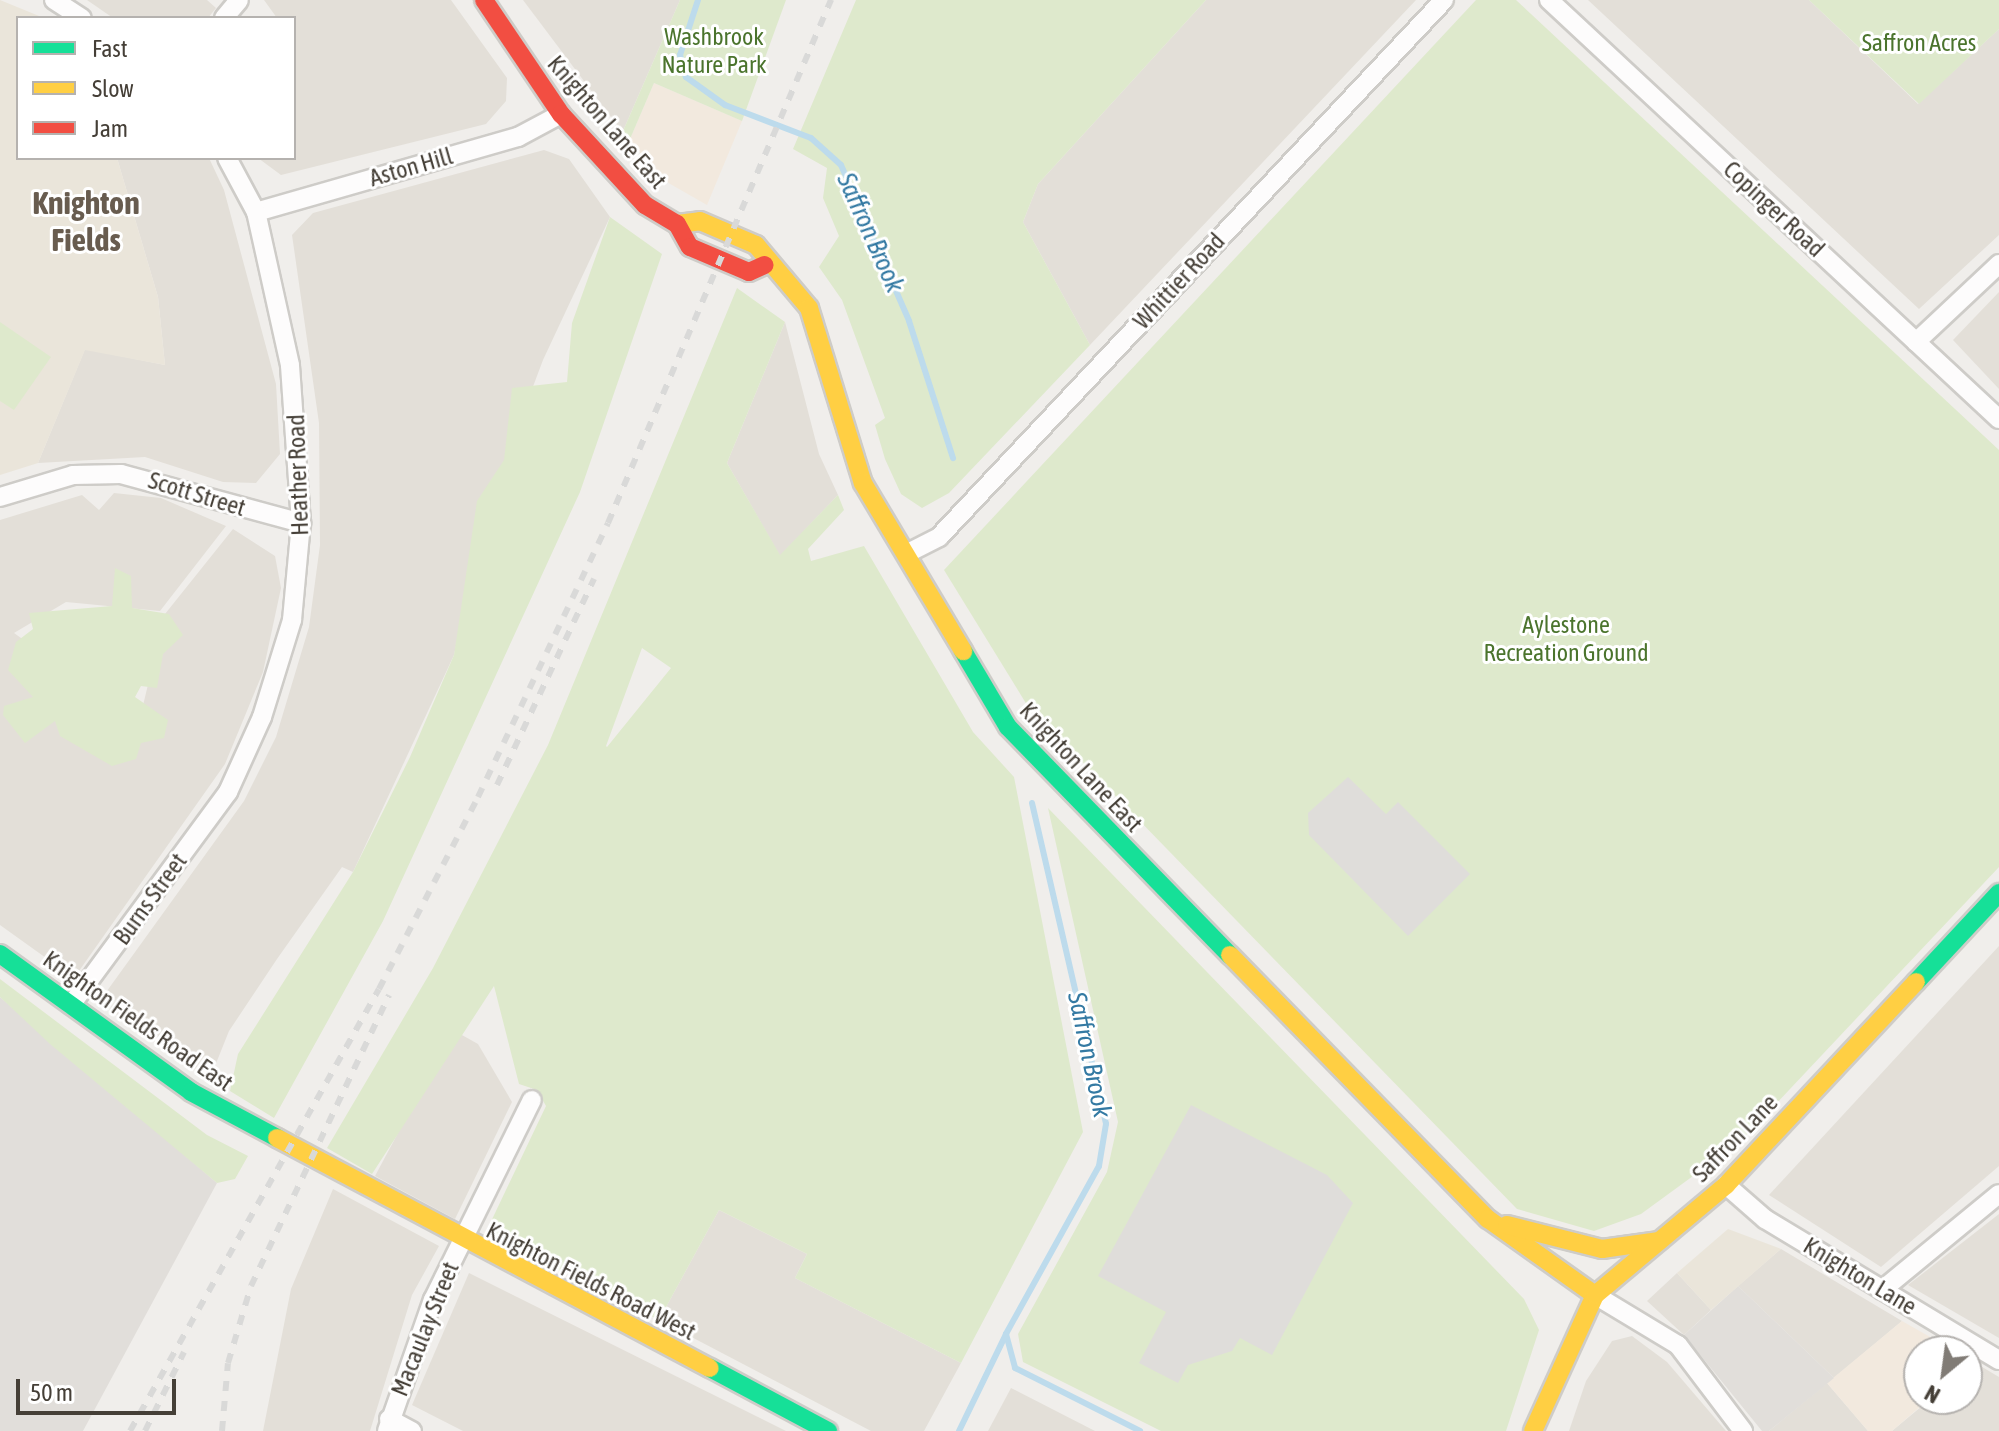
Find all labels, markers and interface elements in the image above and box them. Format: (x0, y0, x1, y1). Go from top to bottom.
legend (16, 16, 296, 160)
park label: Washbrook Nature Park (661, 23, 767, 79)
park label: Saffron Acres (1862, 29, 1976, 57)
text: Fast (92, 35, 128, 62)
street label: Knighton Lane East (541, 50, 673, 194)
text: Slow (92, 75, 134, 102)
text: Jam (92, 115, 128, 142)
street label: Aston Hill (366, 141, 456, 193)
street label: Copinger Road (1718, 155, 1830, 263)
water label: Saffron Brook (830, 168, 910, 298)
district label: Knighton Fields (32, 185, 140, 260)
street label: Whittier Road (1127, 227, 1231, 335)
street label: Heather Road (281, 414, 315, 536)
street label: Scott Street (145, 466, 249, 522)
park label: Aylestone Recreation Ground (1483, 611, 1649, 667)
street label: Knighton Lane East (1014, 696, 1148, 838)
street label: Burns Street (107, 848, 193, 950)
street label: Knighton Fields Road East (38, 945, 238, 1097)
water label: Saffron Brook (1060, 989, 1118, 1121)
street label: Saffron Lane (1686, 1088, 1784, 1188)
street label: Knighton Fields Road West (481, 1216, 701, 1346)
street label: Knighton Lane (1798, 1231, 1922, 1321)
street label: Macaulay Street (385, 1258, 465, 1400)
north arrow (1903, 1335, 1983, 1415)
scale bar (20, 1363, 180, 1413)
text: 50 m (30, 1379, 73, 1406)
text: N (1920, 1380, 1944, 1409)

